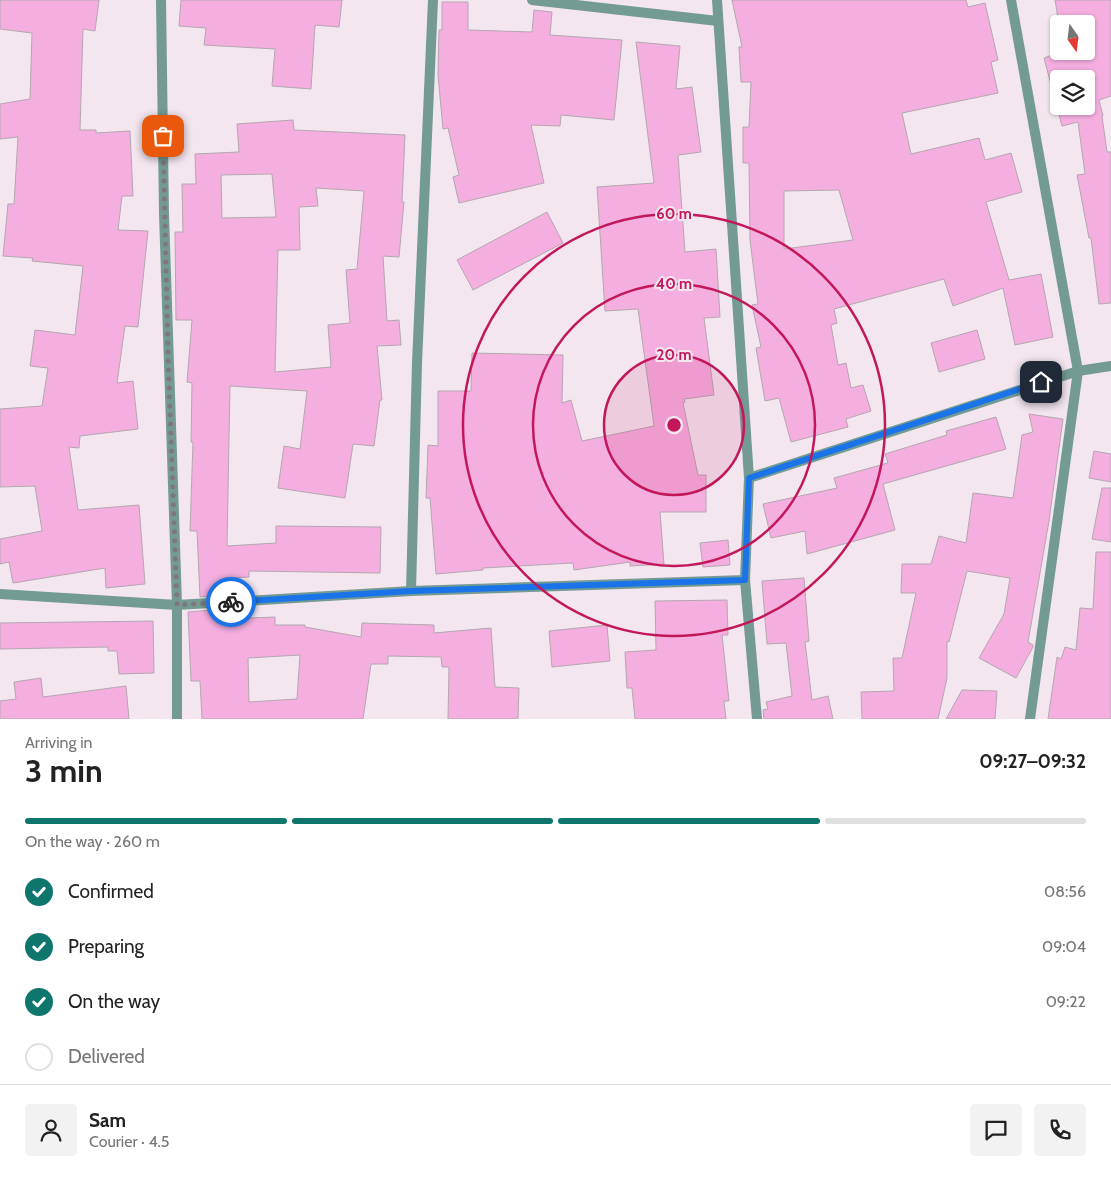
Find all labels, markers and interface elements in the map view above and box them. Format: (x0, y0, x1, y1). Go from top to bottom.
north arrow (1050, 15, 1095, 60)
map controls (1050, 15, 1095, 115)
button: layers (1050, 70, 1095, 115)
pin (142, 115, 184, 157)
icon: bag (149, 122, 177, 150)
text: 60 m (656, 205, 692, 223)
text: 40 m (656, 275, 692, 293)
text: 20 m (657, 346, 691, 364)
pin (1020, 361, 1062, 403)
icon: home (1027, 368, 1055, 396)
centre of rings (665, 416, 683, 434)
courier (206, 577, 256, 627)
icon: bike (217, 588, 245, 616)
text: Arriving in (25, 733, 92, 752)
text: 09:27–09:32 (979, 750, 1086, 773)
text: 3 min (25, 751, 103, 790)
text: On the way · 260 m (25, 832, 160, 851)
icon: check (25, 878, 53, 906)
text: Confirmed (68, 880, 154, 903)
text: 08:56 (1044, 882, 1086, 901)
icon: check (25, 933, 53, 961)
text: Preparing (68, 935, 144, 958)
text: 09:04 (1042, 937, 1086, 956)
icon: check (25, 988, 53, 1016)
text: On the way (68, 990, 160, 1013)
text: 09:22 (1046, 992, 1086, 1011)
text: Delivered (68, 1045, 145, 1068)
button: person (25, 1104, 77, 1156)
button: chat (970, 1104, 1022, 1156)
button: phone (1034, 1104, 1086, 1156)
text: Sam (89, 1109, 126, 1132)
text: Courier · 4.5 (89, 1132, 170, 1151)

